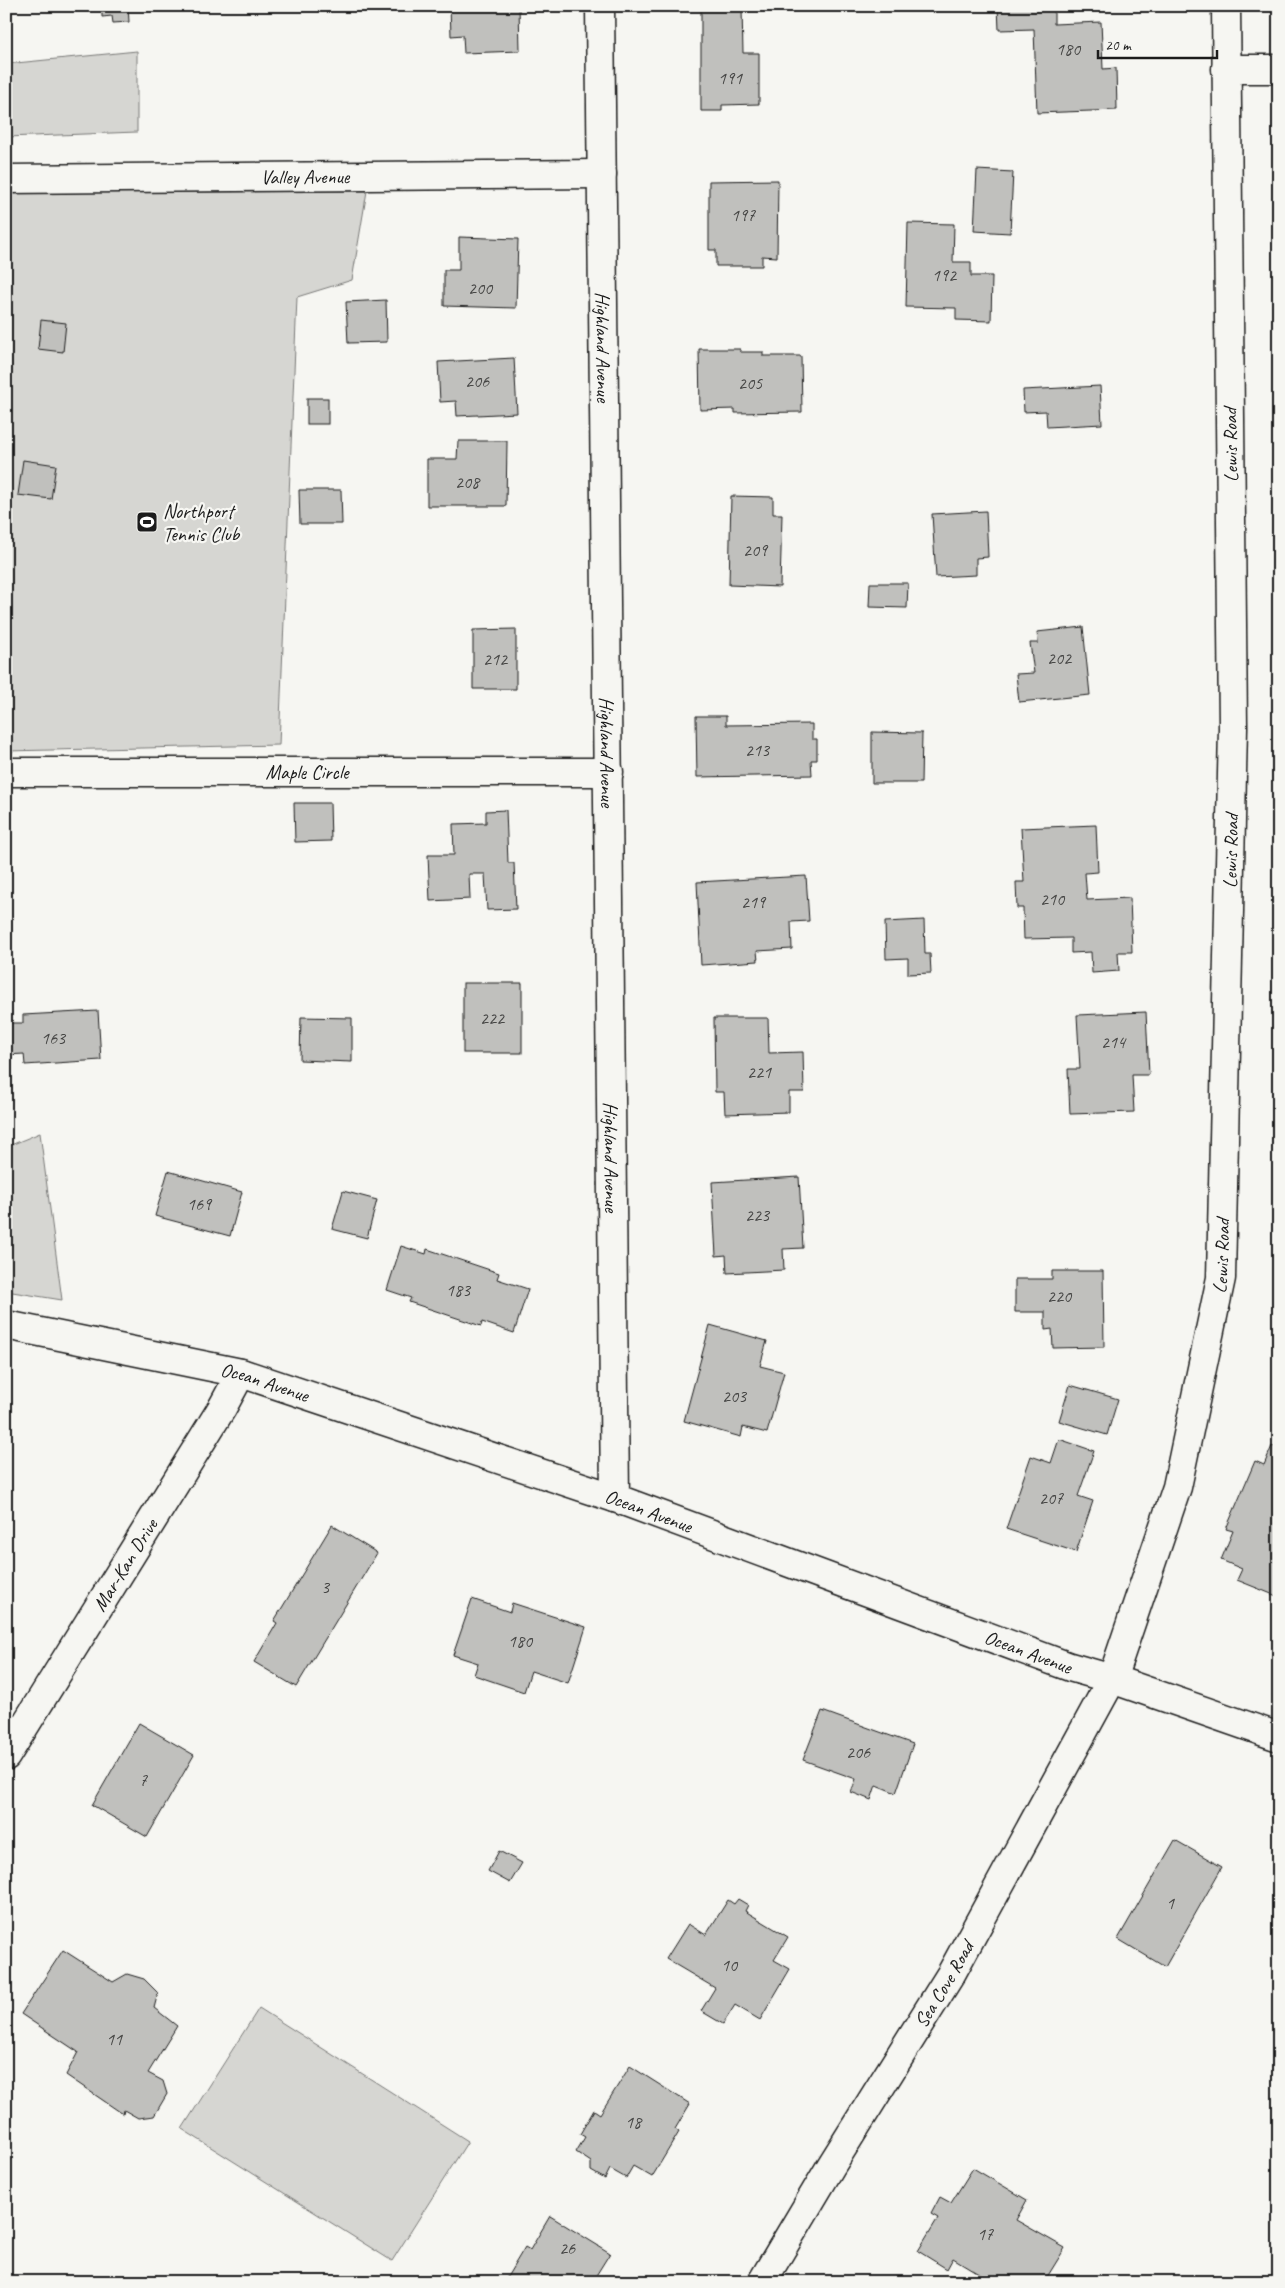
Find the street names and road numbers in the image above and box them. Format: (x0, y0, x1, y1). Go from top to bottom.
street label: Valley Avenue (261, 164, 351, 190)
street label: Highland Avenue (590, 292, 616, 404)
street label: Lewis Road (1217, 404, 1244, 482)
street label: Highland Avenue (594, 697, 620, 809)
street label: Maple Circle (265, 760, 350, 785)
street label: Lewis Road (1218, 810, 1244, 888)
street label: Highland Avenue (598, 1102, 624, 1214)
street label: Lewis Road (1206, 1215, 1235, 1295)
street label: Ocean Avenue (218, 1357, 313, 1408)
street label: Ocean Avenue (602, 1484, 697, 1539)
street label: Mar-Kan Drive (87, 1513, 164, 1616)
street label: Ocean Avenue (981, 1624, 1077, 1680)
street label: Sea Cove Road (909, 1934, 981, 2032)

